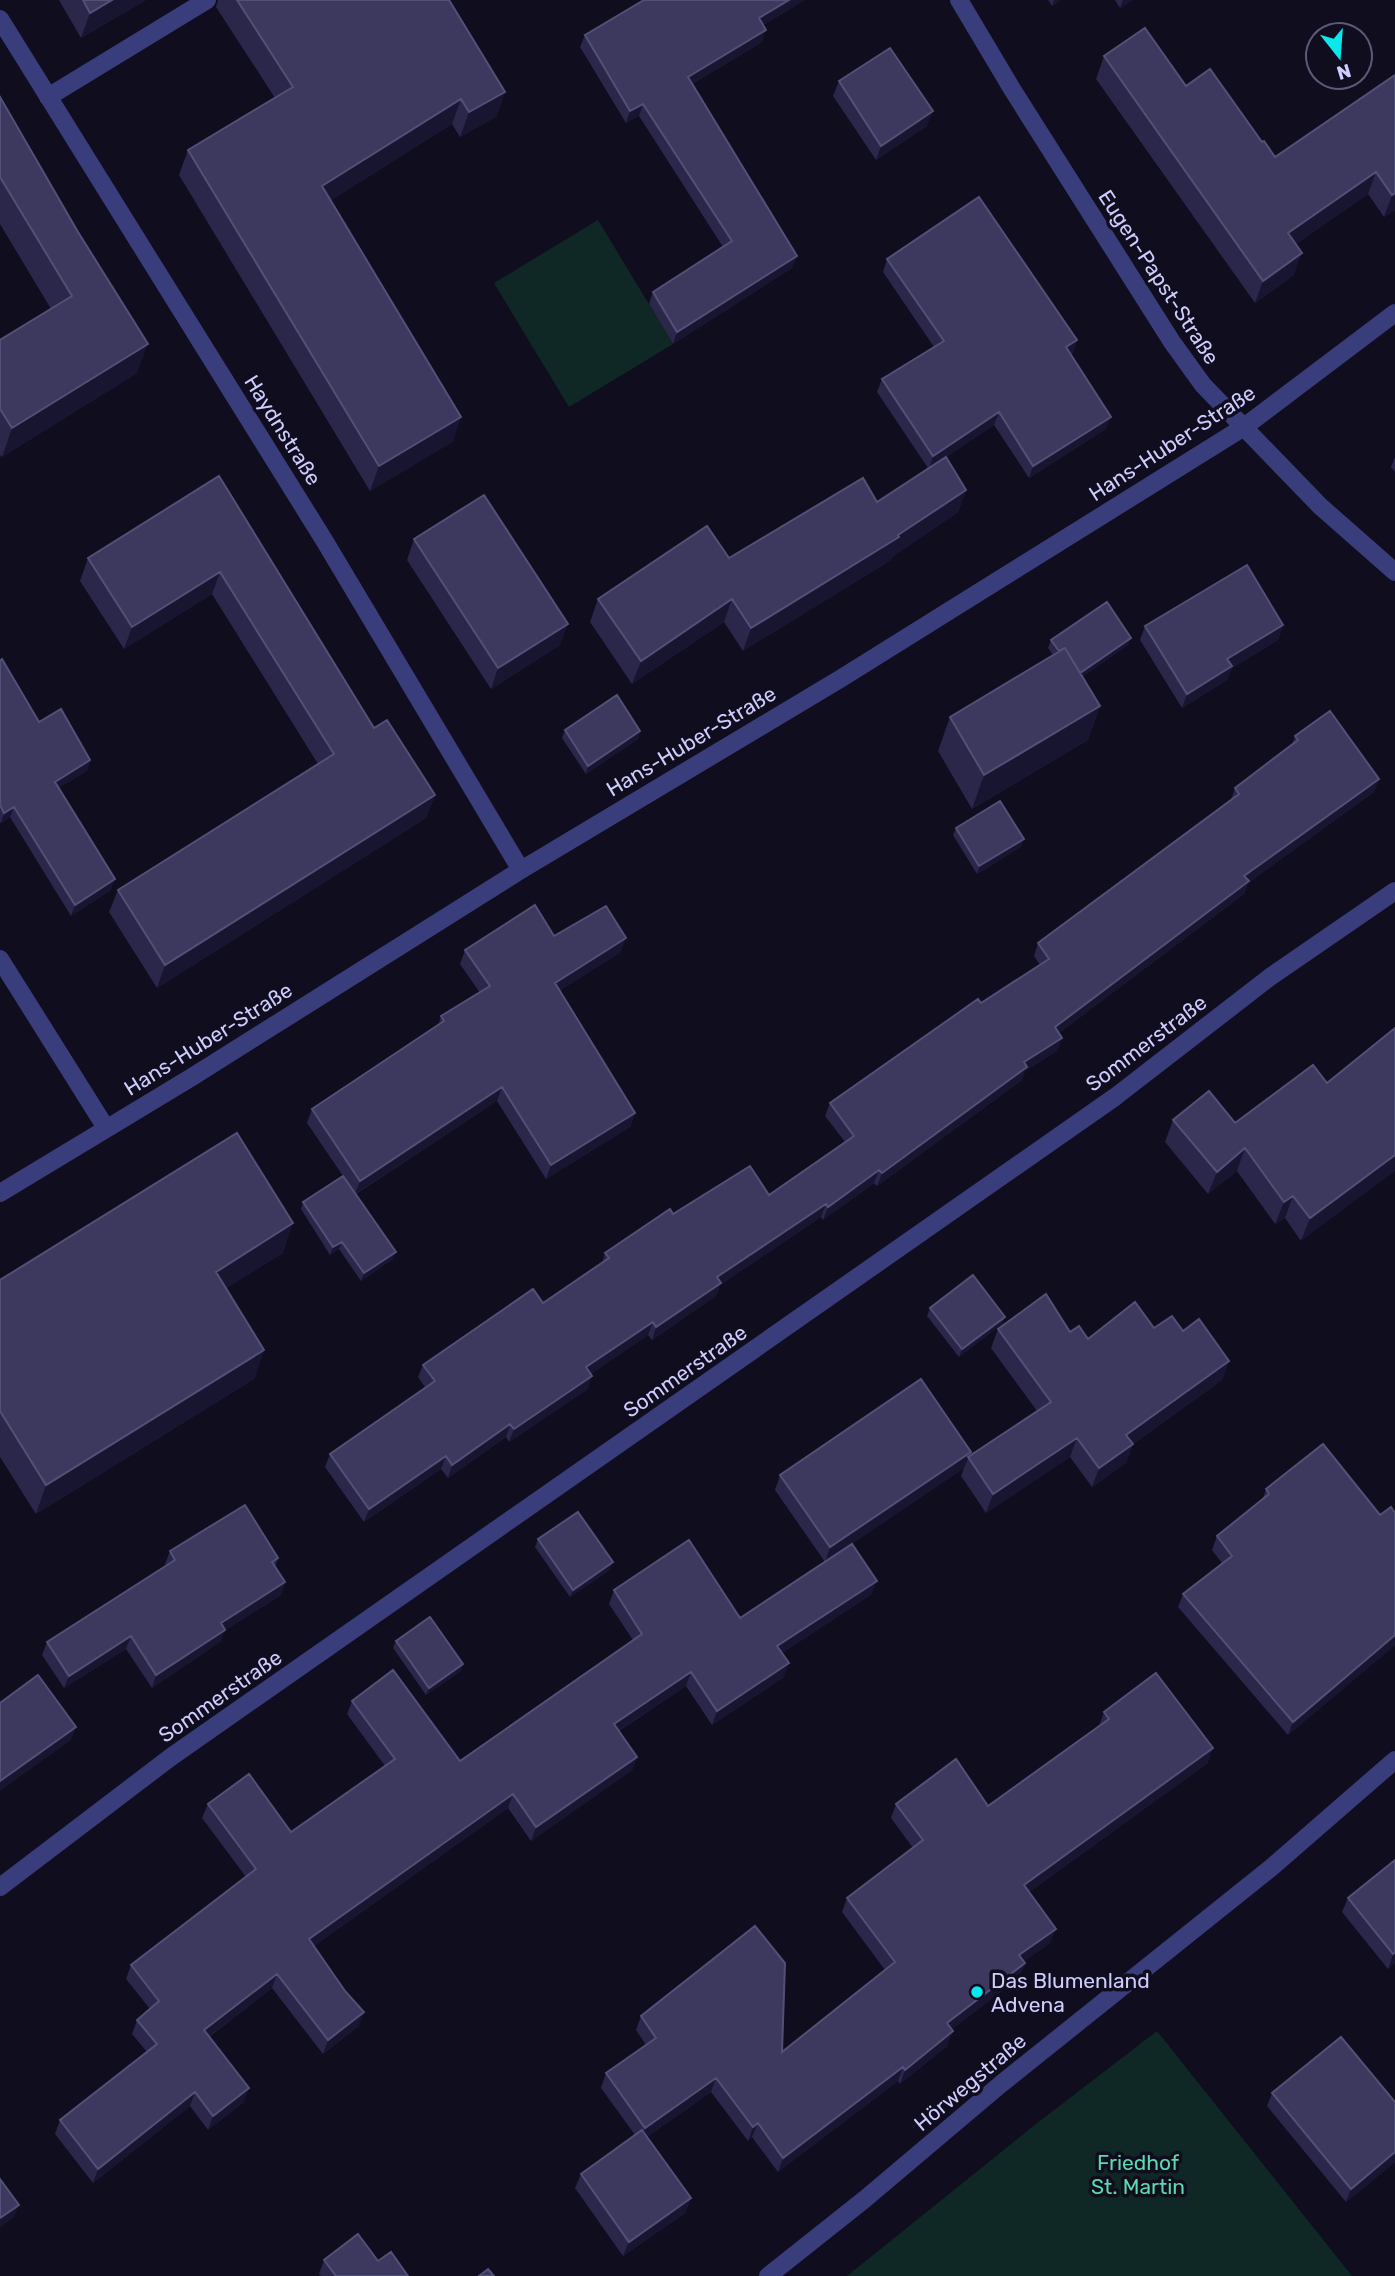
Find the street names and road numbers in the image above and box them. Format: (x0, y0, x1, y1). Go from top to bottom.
street label: Eugen-Papst-Straße (1093, 185, 1225, 369)
street label: Haydnstraße (239, 370, 327, 490)
street label: Hans-Huber-Straße (1084, 380, 1260, 506)
street label: Hans-Huber-Straße (602, 680, 780, 802)
street label: Hans-Huber-Straße (119, 977, 297, 1101)
street label: Sommerstraße (1081, 989, 1211, 1097)
street label: Sommerstraße (619, 1319, 751, 1423)
street label: Sommerstraße (154, 1644, 286, 1748)
street label: Hörwegstraße (909, 2028, 1031, 2136)

